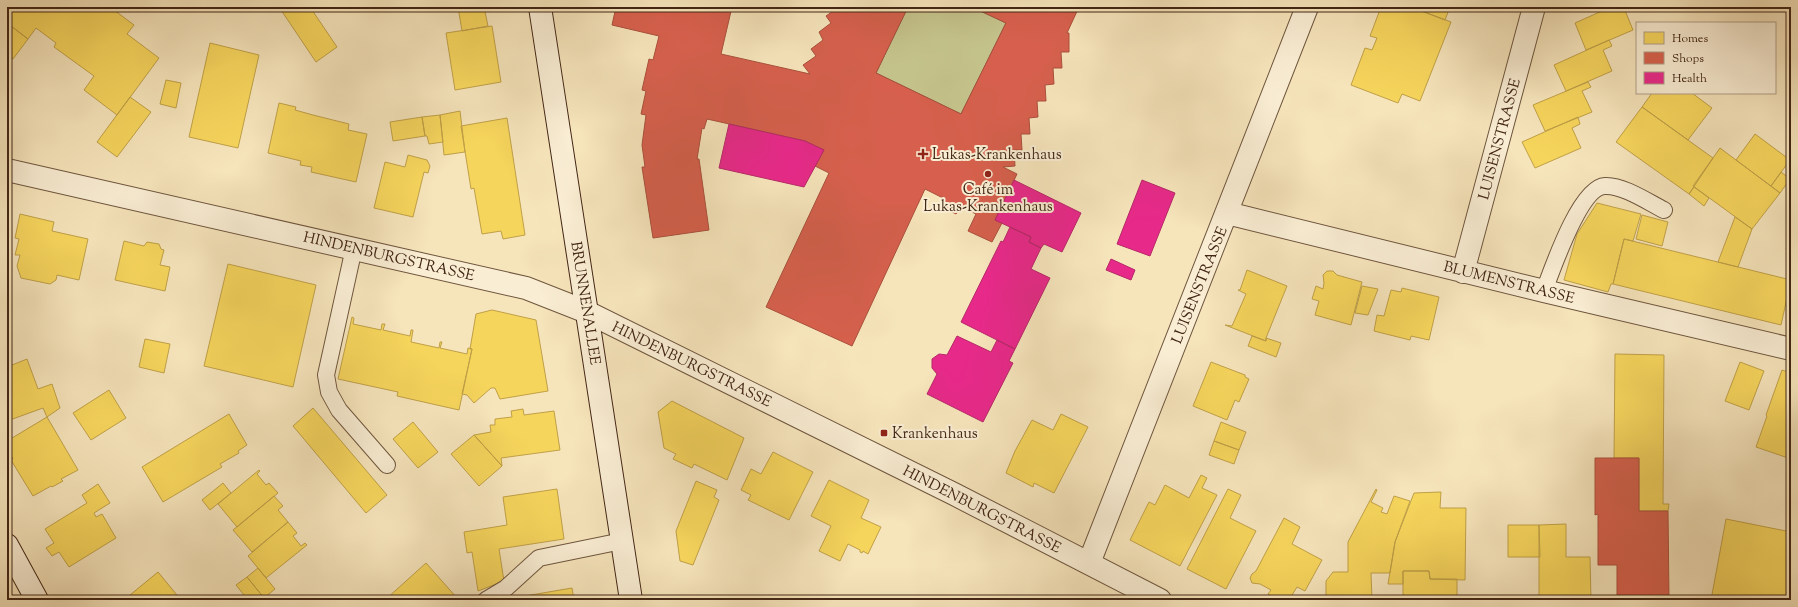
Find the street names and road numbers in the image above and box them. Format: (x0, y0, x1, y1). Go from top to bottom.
street label: LUISENSTRASSE (1474, 76, 1527, 202)
street label: LUISENSTRASSE (1167, 224, 1234, 347)
street label: HINDENBURGSTRASSE (301, 228, 476, 287)
street label: BRUNNENALLEE (564, 240, 605, 366)
street label: BLUMENSTRASSE (1441, 257, 1576, 310)
street label: HINDENBURGSTRASSE (608, 318, 775, 413)
street label: HINDENBURGSTRASSE (899, 461, 1064, 559)

